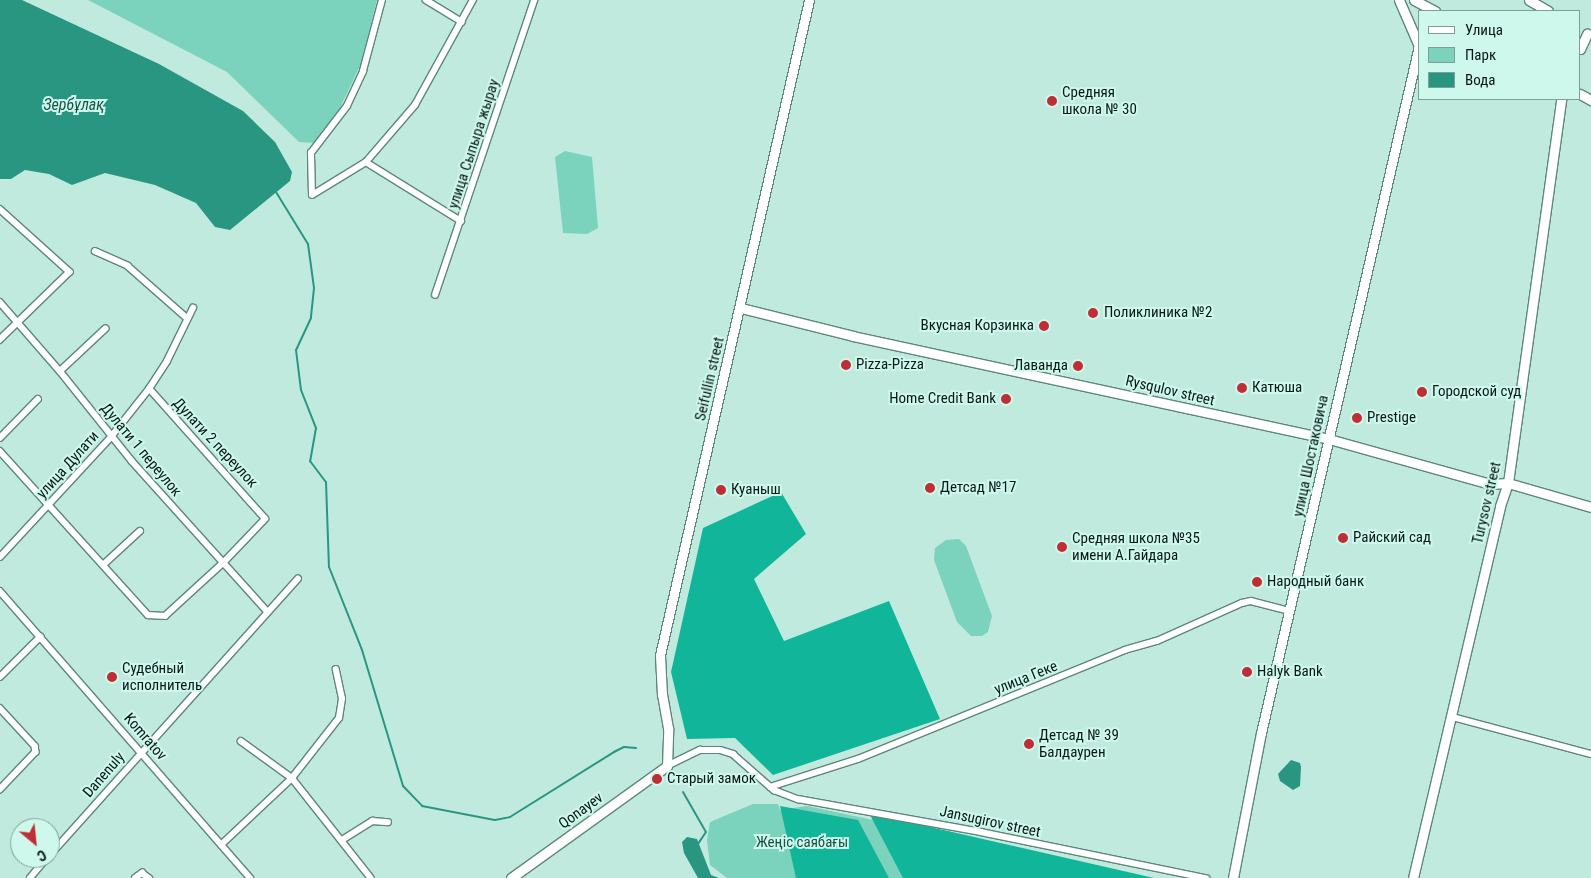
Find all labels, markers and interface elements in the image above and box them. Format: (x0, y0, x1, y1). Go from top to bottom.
legend (1418, 10, 1581, 100)
text: Улица (1465, 21, 1503, 39)
text: Парк (1465, 46, 1496, 64)
text: Вода (1465, 71, 1495, 89)
street label: улица Сыпыра жырау (445, 77, 503, 211)
place label: Средняя школа № 30 (1062, 83, 1137, 118)
water label: Зербұлақ (44, 95, 104, 115)
marker: Средняя школа № 30 (1046, 95, 1058, 107)
place label: Поликлиника №2 (1104, 304, 1212, 322)
marker: Поликлиника №2 (1086, 306, 1100, 320)
place label: Вкусная Корзинка (921, 317, 1034, 335)
marker: Вкусная Корзинка (1038, 320, 1050, 332)
street label: Seifullin street (692, 335, 728, 423)
place label: Pizza-Pizza (856, 356, 924, 374)
place label: Лаванда (1014, 357, 1068, 375)
marker: Pizza-Pizza (840, 359, 852, 371)
marker: Лаванда (1072, 360, 1084, 372)
street label: Rysqulov street (1124, 372, 1216, 410)
place label: Катюша (1252, 379, 1302, 397)
marker: Катюша (1236, 382, 1248, 394)
place label: Городской суд (1432, 383, 1521, 401)
marker: Городской суд (1416, 386, 1428, 398)
place label: Home Credit Bank (889, 390, 996, 408)
marker: Home Credit Bank (1000, 393, 1012, 405)
street label: улица Шостаковича (1289, 393, 1333, 519)
street label: Дулати 2 переулок (169, 394, 261, 492)
street label: Дулати 1 переулок (97, 400, 185, 500)
place label: Prestige (1367, 409, 1416, 427)
marker: Prestige (1351, 412, 1363, 424)
street label: улица Дулати (33, 428, 103, 502)
street label: Turysov street (1469, 460, 1505, 546)
place label: Детсад №17 (940, 479, 1016, 497)
place label: Куаныш (731, 481, 781, 499)
marker: Детсад №17 (924, 482, 936, 494)
marker: Куаныш (715, 484, 727, 496)
place label: Средняя школа №35 имени А.Гайдара (1072, 529, 1200, 564)
place label: Райский сад (1353, 529, 1431, 547)
marker: Райский сад (1337, 532, 1349, 544)
marker: Средняя школа №35 имени А.Гайдара (1056, 541, 1068, 553)
place label: Народный банк (1267, 573, 1364, 591)
marker: Народный банк (1251, 576, 1263, 588)
street label: улица Геке (992, 657, 1060, 699)
place label: Судебный исполнитель (122, 659, 202, 694)
place label: Halyk Bank (1257, 663, 1323, 681)
marker: Halyk Bank (1241, 666, 1253, 678)
marker: Судебный исполнитель (106, 671, 118, 683)
street label: Komratov (120, 710, 170, 764)
place label: Детсад № 39 Балдаурен (1039, 726, 1119, 761)
marker: Детсад № 39 Балдаурен (1023, 738, 1035, 750)
street label: Danenuly (79, 749, 129, 801)
place label: Старый замок (667, 770, 756, 788)
marker: Старый замок (651, 773, 663, 785)
street label: Qonayev (555, 789, 607, 833)
street label: Jansugirov street (938, 803, 1042, 841)
north arrow (10, 818, 60, 868)
park label: Жеңіс саябағы (756, 834, 848, 852)
text: С (34, 846, 49, 864)

